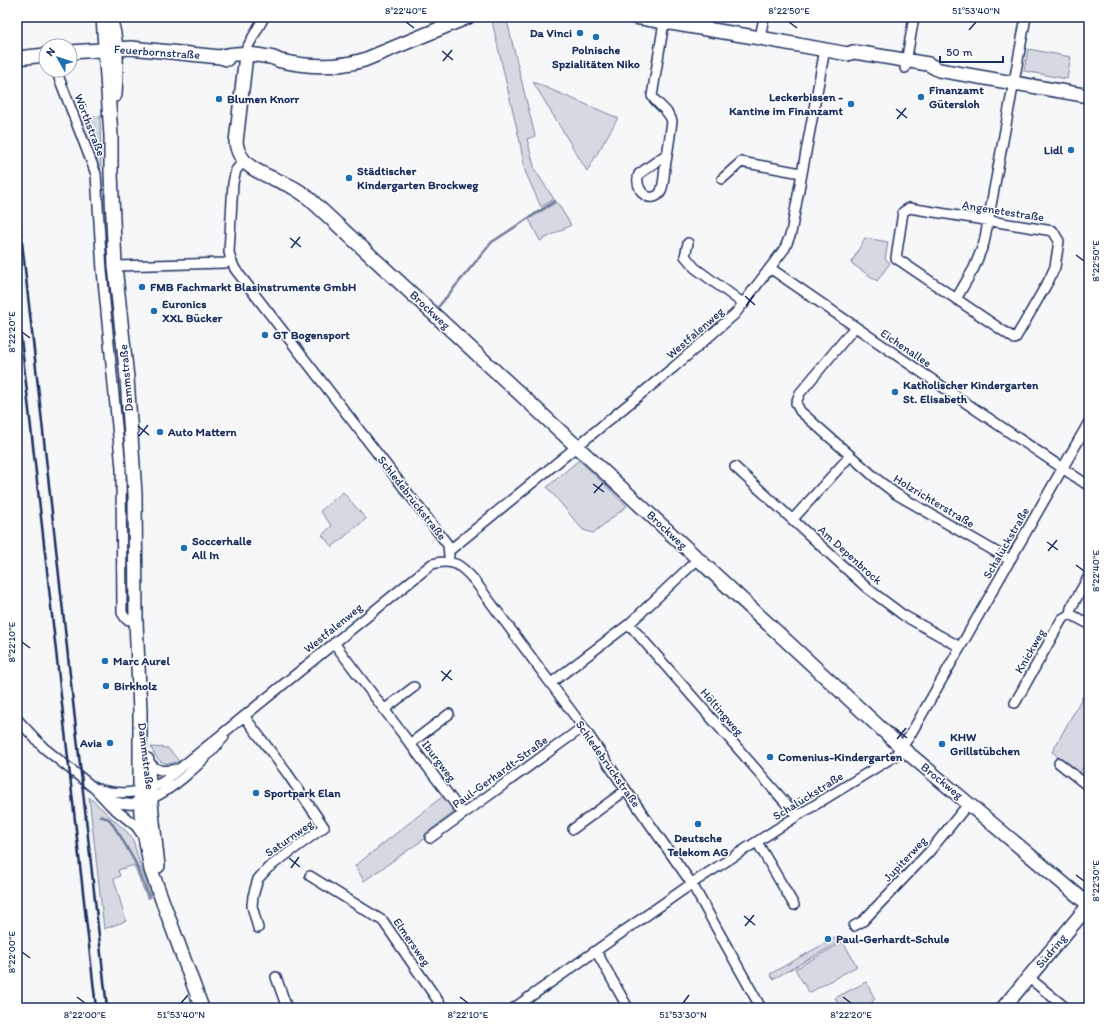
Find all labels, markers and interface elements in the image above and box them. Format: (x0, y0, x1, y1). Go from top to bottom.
text: 8°22'40"E (385, 4, 428, 17)
text: 8°22'50"E (768, 4, 810, 17)
text: 51°53'40"N (952, 4, 1000, 17)
place label: Da Vinci (530, 26, 572, 40)
marker: Da Vinci (575, 28, 585, 38)
marker: Polnische Spzialitäten Niko (591, 32, 601, 42)
north arrow (38, 38, 78, 78)
scale bar (940, 38, 1003, 64)
street label: Feuerbornstraße (114, 42, 201, 62)
place label: Polnische Spzialitäten Niko (552, 43, 640, 72)
text: N (43, 45, 58, 59)
text: 50 m (946, 45, 972, 59)
place label: Finanzamt Gütersloh (929, 83, 984, 111)
place label: Leckerbissen - Kantine im Finanzamt (729, 90, 843, 118)
street label: Wörthstraße (72, 92, 108, 158)
place label: Blumen Knorr (227, 92, 300, 106)
marker: Finanzamt Gütersloh (916, 92, 926, 102)
marker: Blumen Knorr (214, 94, 224, 104)
marker: Leckerbissen - Kantine im Finanzamt (846, 99, 856, 109)
place label: Lidl (1044, 143, 1064, 157)
marker: Lidl (1066, 145, 1076, 155)
place label: Städtischer Kindergarten Brockweg (357, 164, 479, 193)
marker: Städtischer Kindergarten Brockweg (344, 173, 354, 183)
street label: Angenetestraße (961, 198, 1045, 224)
text: 8°22'50"E (1089, 240, 1102, 282)
place label: FMB Fachmarkt Blasinstrumente GmbH (150, 280, 356, 294)
marker: FMB Fachmarkt Blasinstrumente GmbH (137, 282, 147, 292)
street label: Brockweg (407, 288, 454, 333)
place label: Euronics XXL Bücker (162, 297, 223, 325)
street label: Westfalenweg (663, 304, 727, 362)
marker: Euronics XXL Bücker (149, 306, 159, 316)
text: 8°22'20"E (5, 311, 18, 353)
street label: Eichenallee (878, 326, 934, 370)
place label: GT Bogensport (273, 328, 350, 343)
marker: GT Bogensport (260, 330, 270, 340)
street label: Dammstraße (116, 344, 136, 412)
place label: Katholischer Kindergarten St. Elisabeth (903, 378, 1039, 406)
marker: Katholischer Kindergarten St. Elisabeth (890, 387, 900, 397)
place label: Auto Mattern (167, 425, 237, 439)
marker: Auto Mattern (155, 427, 165, 437)
street label: Schledebrückstraße (375, 453, 449, 543)
street label: Holzrichterstraße (891, 471, 977, 531)
street label: Schalückstraße (980, 504, 1032, 581)
street label: Brockweg (644, 508, 691, 553)
street label: Am Depenbrock (815, 523, 885, 588)
place label: Soccerhalle All In (191, 534, 252, 562)
marker: Soccerhalle All In (179, 543, 189, 553)
text: 8°22'40"E (1089, 549, 1102, 592)
street label: Westfalenweg (301, 600, 366, 656)
text: 8°22'10"E (5, 621, 18, 662)
street label: Knickweg (1012, 625, 1049, 676)
place label: Marc Aurel (113, 654, 170, 668)
marker: Marc Aurel (100, 656, 110, 666)
place label: Birkholz (114, 679, 158, 693)
marker: Birkholz (101, 681, 111, 691)
street label: Höltingweg (698, 685, 747, 739)
street label: Schledebrückstraße (573, 718, 643, 810)
street label: Dammstraße (135, 722, 157, 791)
place label: KHW Grillstübchen (950, 730, 1020, 758)
street label: Paul-Gerhardt-Straße (450, 733, 551, 811)
place label: Avia (79, 736, 102, 750)
marker: Avia (105, 738, 115, 748)
street label: Iburgweg (419, 738, 460, 785)
marker: KHW Grillstübchen (937, 739, 947, 749)
place label: Comenius-Kindergarten (778, 750, 903, 765)
marker: Comenius-Kindergarten (765, 752, 775, 762)
street label: Brockweg (918, 760, 967, 803)
street label: Schalückstraße (770, 769, 846, 823)
place label: Sportpark Elan (264, 786, 341, 801)
marker: Sportpark Elan (251, 788, 261, 798)
street label: Saturnweg (262, 816, 316, 860)
marker: Deutsche Telekom AG (693, 819, 703, 829)
place label: Deutsche Telekom AG (666, 831, 729, 859)
street label: Jupiterweg (880, 833, 930, 885)
text: 8°22'30"E (1089, 860, 1102, 902)
street label: Elmersweg (390, 915, 434, 969)
text: 8°22'00"E (5, 930, 18, 973)
street label: Südring (1033, 930, 1070, 971)
place label: Paul-Gerhardt-Schule (836, 932, 950, 946)
marker: Paul-Gerhardt-Schule (823, 934, 833, 944)
text: 8°22'00"E (64, 1008, 107, 1021)
text: 51°53'40"N (157, 1008, 205, 1021)
text: 8°22'10"E (448, 1008, 489, 1021)
text: 51°53'30"N (659, 1008, 707, 1021)
text: 8°22'20"E (830, 1008, 872, 1021)

